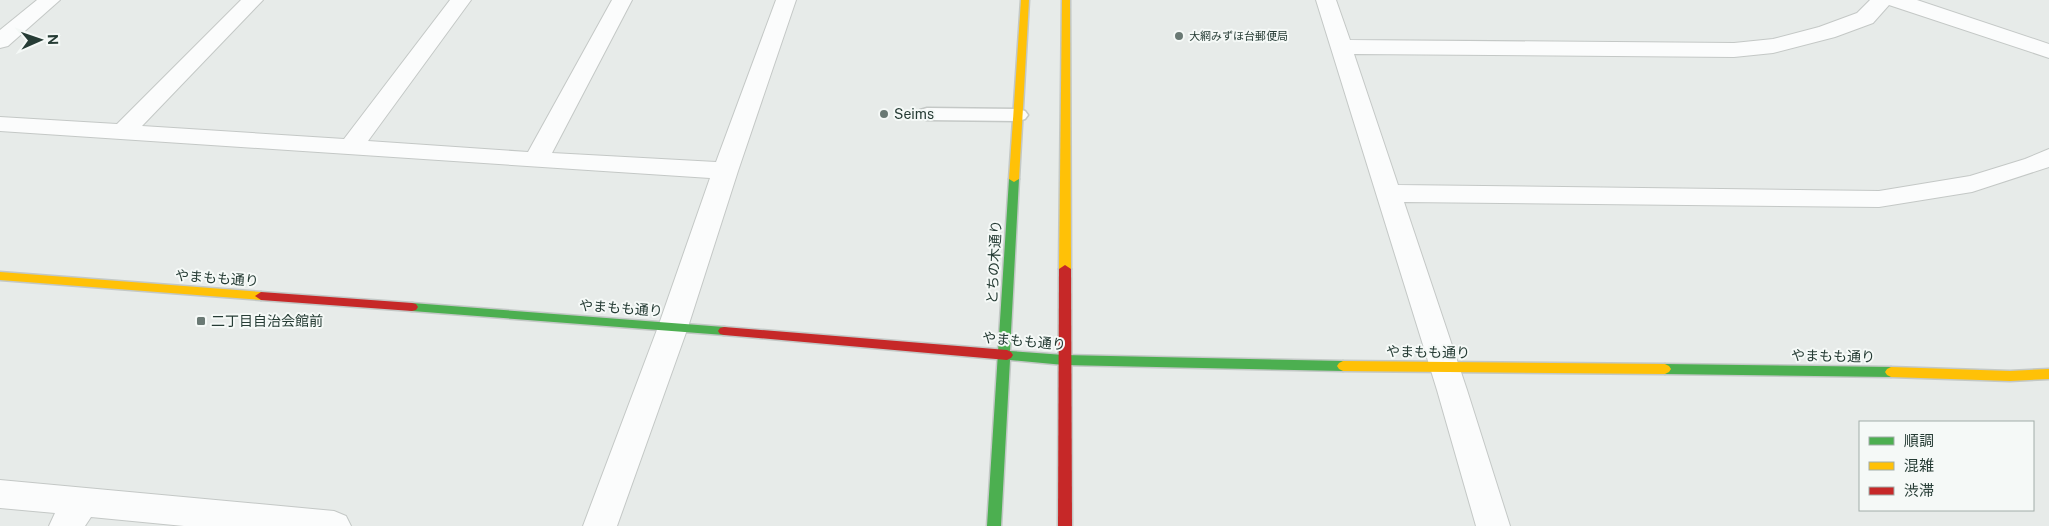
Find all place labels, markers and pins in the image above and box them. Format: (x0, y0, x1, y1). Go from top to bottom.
marker: 大網みずほ台郵便局 (1173, 30, 1185, 42)
place label: 大網みずほ台郵便局 (1189, 30, 1288, 42)
place label: Seims (894, 106, 934, 122)
marker: Seims (878, 108, 890, 120)
place label: 二丁目自治会館前 (211, 313, 323, 329)
marker: 二丁目自治会館前 (195, 315, 207, 327)

